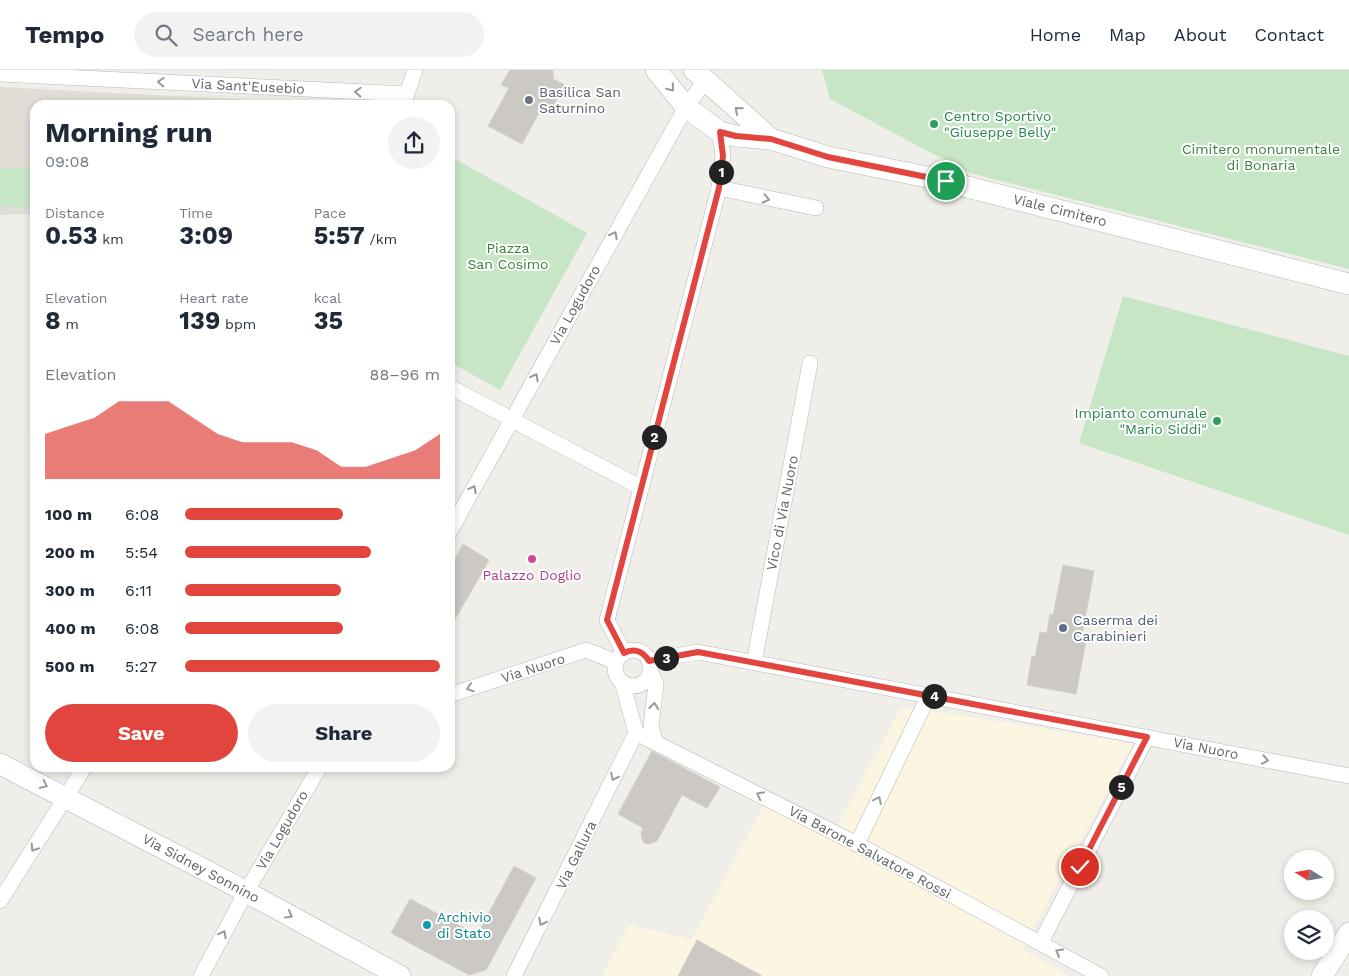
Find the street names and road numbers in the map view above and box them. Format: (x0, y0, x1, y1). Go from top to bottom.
street label: Via Sant'Eusebio (191, 75, 305, 97)
street label: Viale Cimitero (1011, 191, 1109, 229)
street label: Via Logudoro (546, 262, 604, 348)
street label: Vico di Via Nuoro (763, 454, 801, 572)
street label: Via Nuoro (499, 650, 567, 686)
street label: Via Nuoro (1172, 734, 1240, 762)
street label: Via Logudoro (253, 788, 311, 872)
street label: Via Barone Salvatore Rossi (786, 802, 954, 902)
street label: Via Gallura (553, 818, 599, 892)
street label: Via Sidney Sonnino (140, 830, 262, 906)

